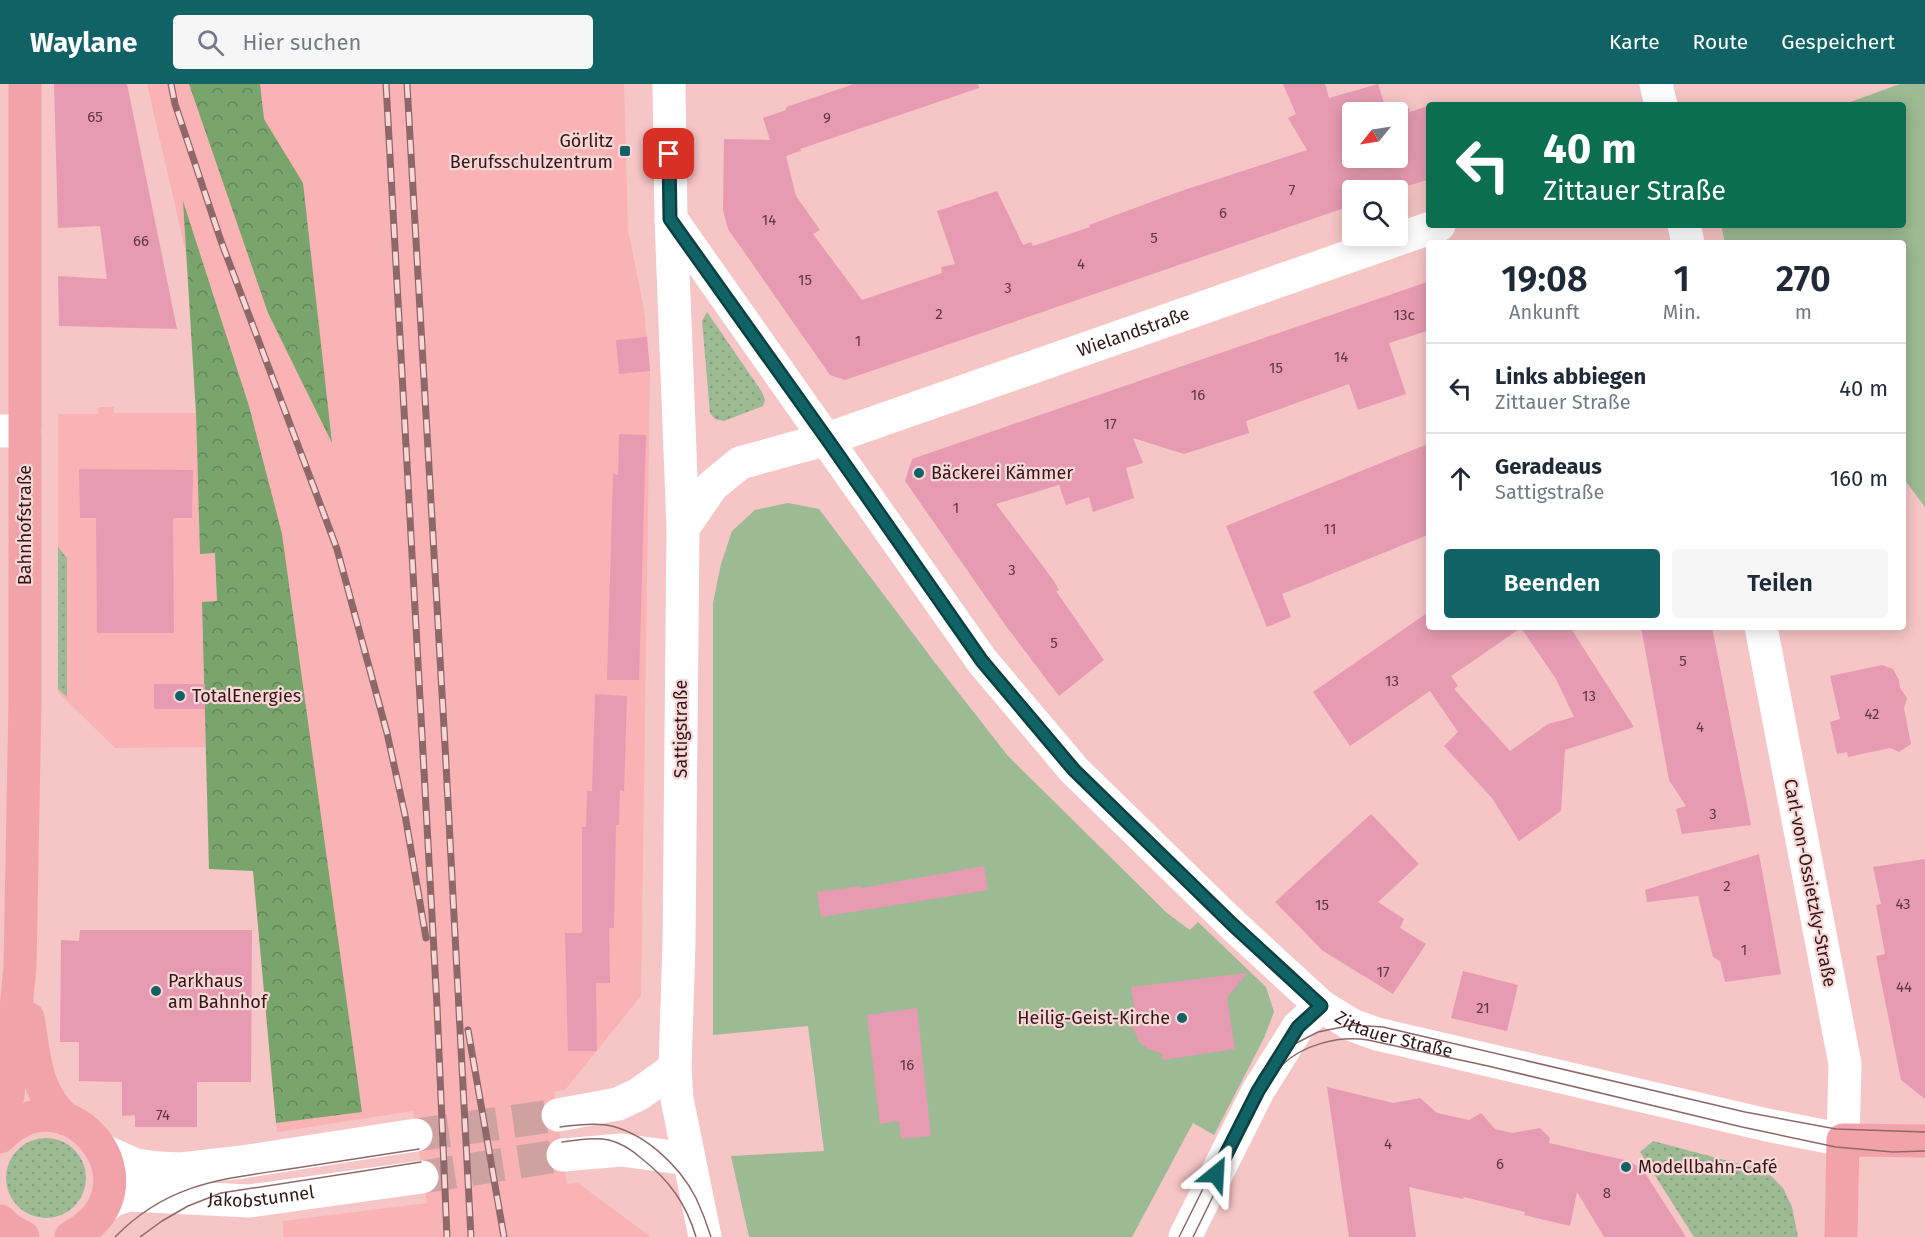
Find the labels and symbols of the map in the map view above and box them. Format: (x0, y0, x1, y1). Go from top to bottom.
north arrow (1342, 102, 1408, 168)
house number: 65 (87, 108, 103, 126)
house number: 9 (823, 109, 831, 127)
pin (643, 128, 694, 179)
place label: Görlitz Berufsschulzentrum (450, 130, 613, 173)
marker: Görlitz Berufsschulzentrum (618, 144, 632, 158)
house number: 7 (1289, 181, 1296, 199)
house number: 6 (1219, 204, 1227, 222)
house number: 14 (762, 211, 776, 229)
house number: 5 (1150, 229, 1158, 247)
house number: 66 (133, 232, 149, 250)
house number: 4 (1077, 255, 1085, 273)
house number: 15 (798, 271, 812, 289)
house number: 3 (1004, 279, 1012, 297)
street label: Wielandstraße (1074, 302, 1192, 362)
house number: 2 (935, 305, 943, 323)
house number: 13c (1393, 306, 1415, 324)
house number: 1 (855, 332, 861, 350)
house number: 14 (1334, 348, 1348, 366)
house number: 15 (1269, 359, 1283, 377)
house number: 16 (1191, 386, 1205, 404)
house number: 17 (1103, 415, 1117, 433)
place label: Bäckerei Kämmer (931, 462, 1073, 484)
street label: Bahnhofstraße (14, 465, 36, 585)
marker: Bäckerei Kämmer (912, 466, 926, 480)
house number: 1 (953, 499, 959, 517)
house number: 11 (1324, 520, 1336, 538)
house number: 3 (1008, 561, 1016, 579)
house number: 5 (1050, 634, 1058, 652)
house number: 5 (1679, 652, 1687, 670)
house number: 13 (1385, 672, 1399, 690)
street label: Sattigstraße (670, 680, 692, 778)
place label: TotalEnergies (192, 685, 301, 707)
house number: 13 (1582, 687, 1596, 705)
marker: TotalEnergies (173, 689, 187, 703)
house number: 42 (1864, 705, 1880, 723)
house number: 4 (1696, 718, 1704, 736)
street label: Carl-von-Ossietzky-Straße (1779, 777, 1841, 989)
house number: 3 (1709, 805, 1717, 823)
house number: 2 (1723, 877, 1731, 895)
house number: 43 (1895, 895, 1911, 913)
house number: 15 (1315, 896, 1329, 914)
house number: 1 (1741, 941, 1747, 959)
house number: 17 (1376, 963, 1390, 981)
place label: Parkhaus am Bahnhof (168, 970, 269, 1013)
house number: 44 (1896, 978, 1912, 996)
marker: Parkhaus am Bahnhof (149, 984, 163, 998)
house number: 21 (1476, 999, 1490, 1017)
street label: Zittauer Straße (1331, 1006, 1455, 1062)
place label: Heilig-Geist-Kirche (1017, 1007, 1170, 1029)
marker: Heilig-Geist-Kirche (1175, 1011, 1189, 1025)
house number: 16 (900, 1056, 914, 1074)
house number: 74 (156, 1106, 170, 1124)
house number: 4 (1384, 1135, 1392, 1153)
position arrow (1184, 1142, 1248, 1206)
house number: 6 (1496, 1155, 1504, 1173)
place label: Modellbahn-Café (1638, 1156, 1778, 1178)
marker: Modellbahn-Café (1619, 1160, 1633, 1174)
street label: Jakobstunnel (207, 1181, 316, 1212)
house number: 8 (1603, 1184, 1611, 1202)

